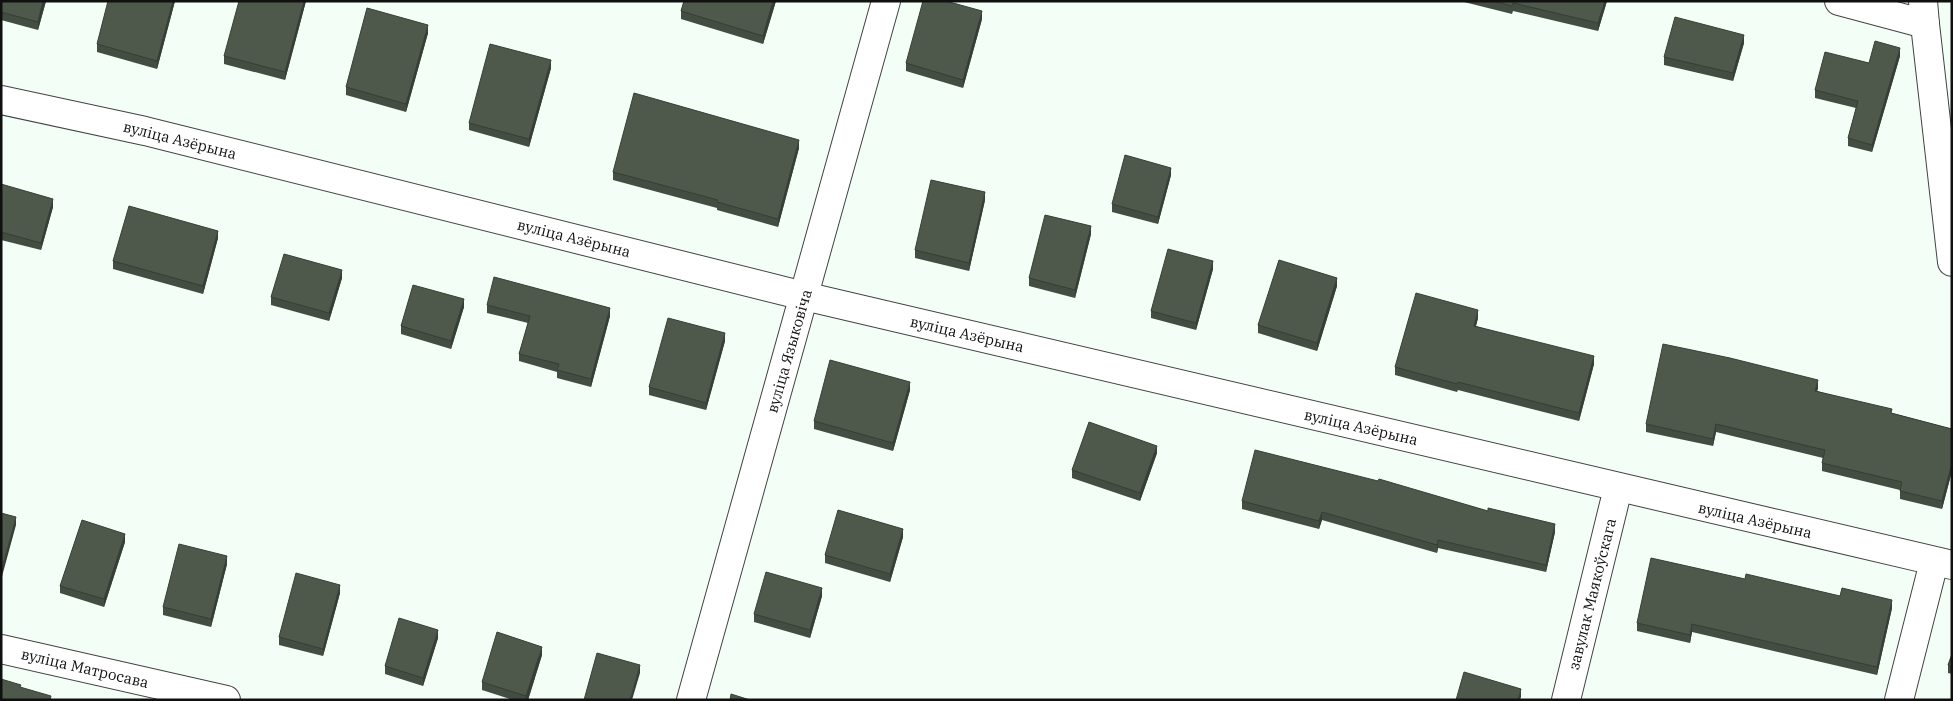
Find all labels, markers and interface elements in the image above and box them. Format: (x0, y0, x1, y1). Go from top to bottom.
street label: вуліца Азёрына (121, 117, 239, 163)
street label: вуліца Азёрына (515, 215, 633, 261)
street label: вуліца Языковіча (762, 287, 816, 415)
street label: вуліца Азёрына (908, 312, 1026, 356)
street label: вуліца Азёрына (1302, 405, 1420, 449)
street label: вуліца Азёрына (1696, 498, 1814, 542)
street label: завулак Маякоўскага (1564, 516, 1620, 672)
street label: вуліца Матросава (19, 644, 151, 692)

